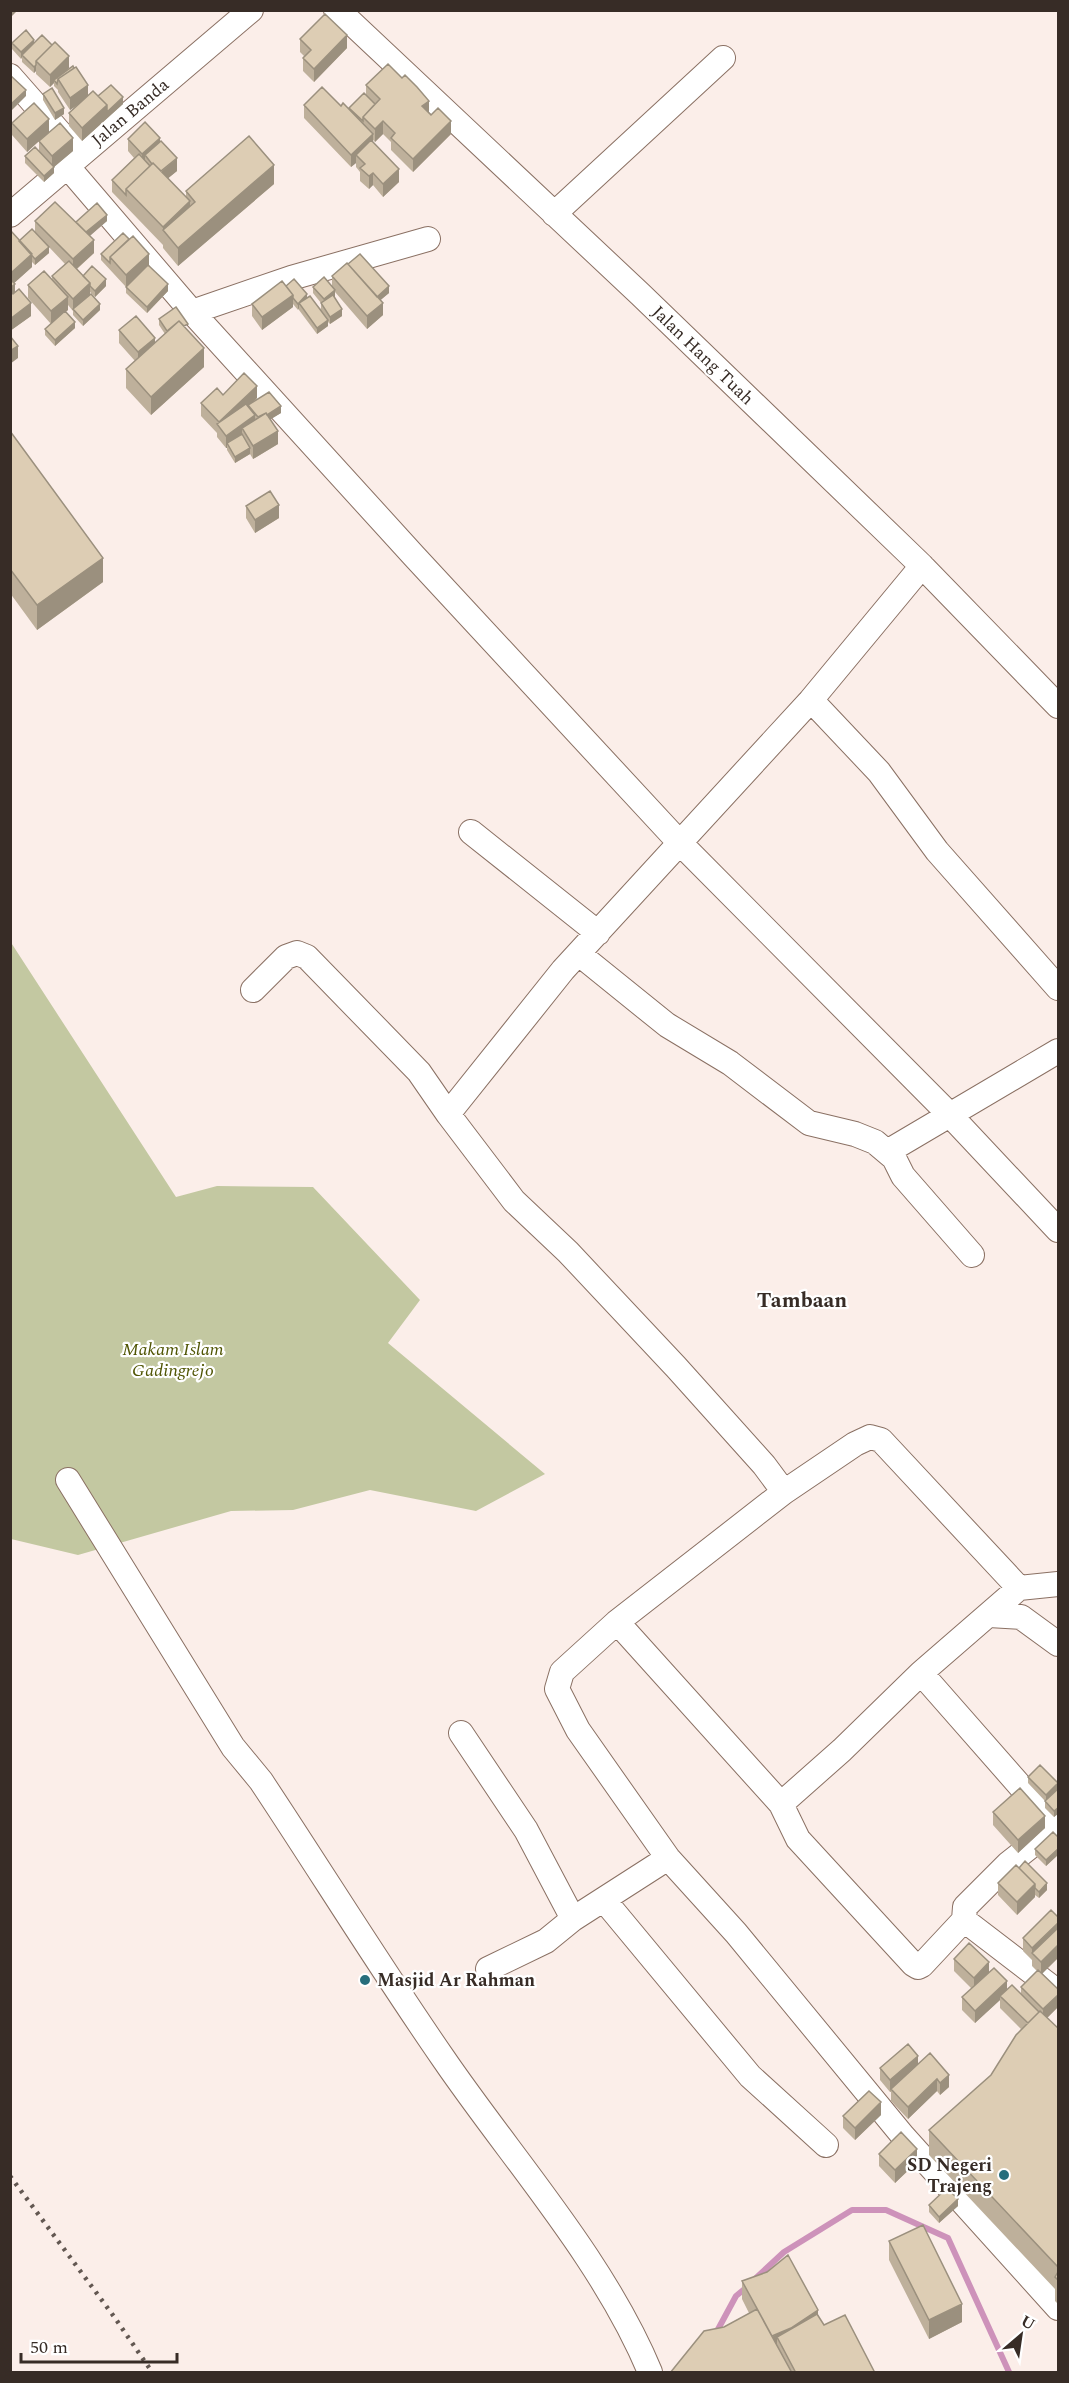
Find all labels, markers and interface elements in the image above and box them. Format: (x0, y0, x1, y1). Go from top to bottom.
street label: Jalan Banda (86, 72, 175, 153)
street label: Jalan Hang Tuah (645, 299, 760, 411)
district label: Tambaan (757, 1285, 847, 1317)
park label: Makam Islam Gadingrejo (122, 1336, 224, 1384)
place label: Masjid Ar Rahman (377, 1967, 535, 1994)
marker: Masjid Ar Rahman (358, 1973, 372, 1987)
place label: SD Negeri Trajeng (907, 2152, 992, 2200)
marker: SD Negeri Trajeng (997, 2168, 1011, 2182)
north arrow (991, 2305, 1051, 2365)
text: U (1016, 2309, 1039, 2337)
scale bar (21, 2326, 177, 2364)
text: 50 m (30, 2334, 68, 2361)

